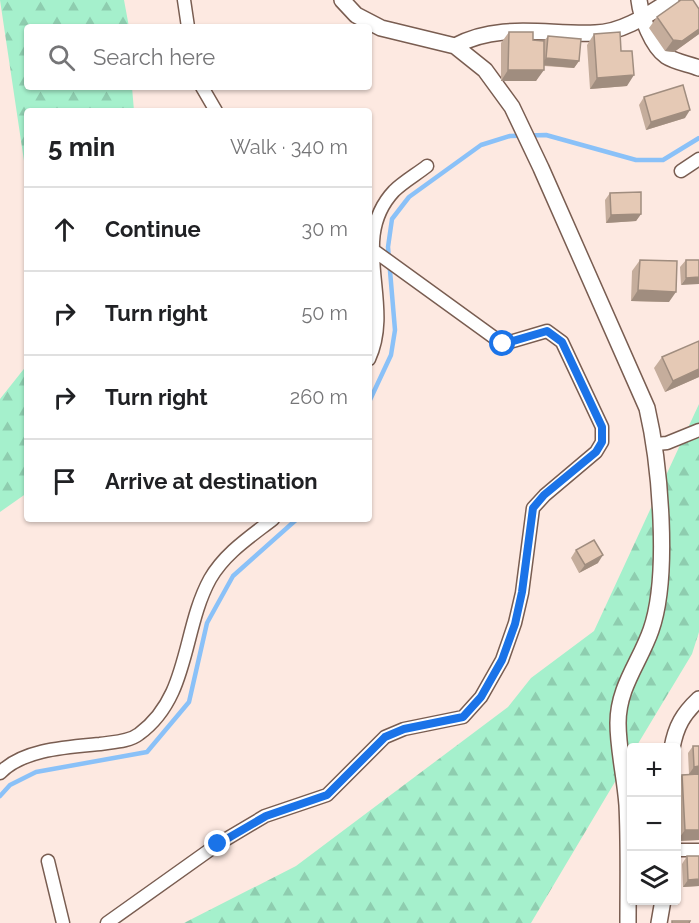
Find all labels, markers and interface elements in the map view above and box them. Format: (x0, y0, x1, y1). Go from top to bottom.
search box (24, 24, 372, 90)
icon: search (45, 41, 78, 74)
text: Search here (93, 44, 215, 70)
text: 5 min (48, 132, 115, 162)
text: Walk · 340 m (230, 135, 348, 159)
icon: ahead (48, 213, 81, 246)
text: Continue (105, 216, 201, 242)
text: 30 m (302, 217, 348, 241)
icon: right (48, 297, 81, 330)
text: Turn right (105, 300, 208, 326)
text: 50 m (301, 301, 348, 325)
route start (489, 330, 515, 356)
icon: right (48, 381, 81, 414)
text: Turn right (105, 384, 208, 410)
text: 260 m (290, 385, 348, 409)
icon: arrive (48, 465, 81, 498)
text: Arrive at destination (105, 468, 318, 494)
map controls (627, 743, 681, 905)
button: + (627, 743, 681, 797)
button: − (627, 797, 681, 851)
route end (204, 830, 230, 856)
button: layers (627, 851, 681, 905)

